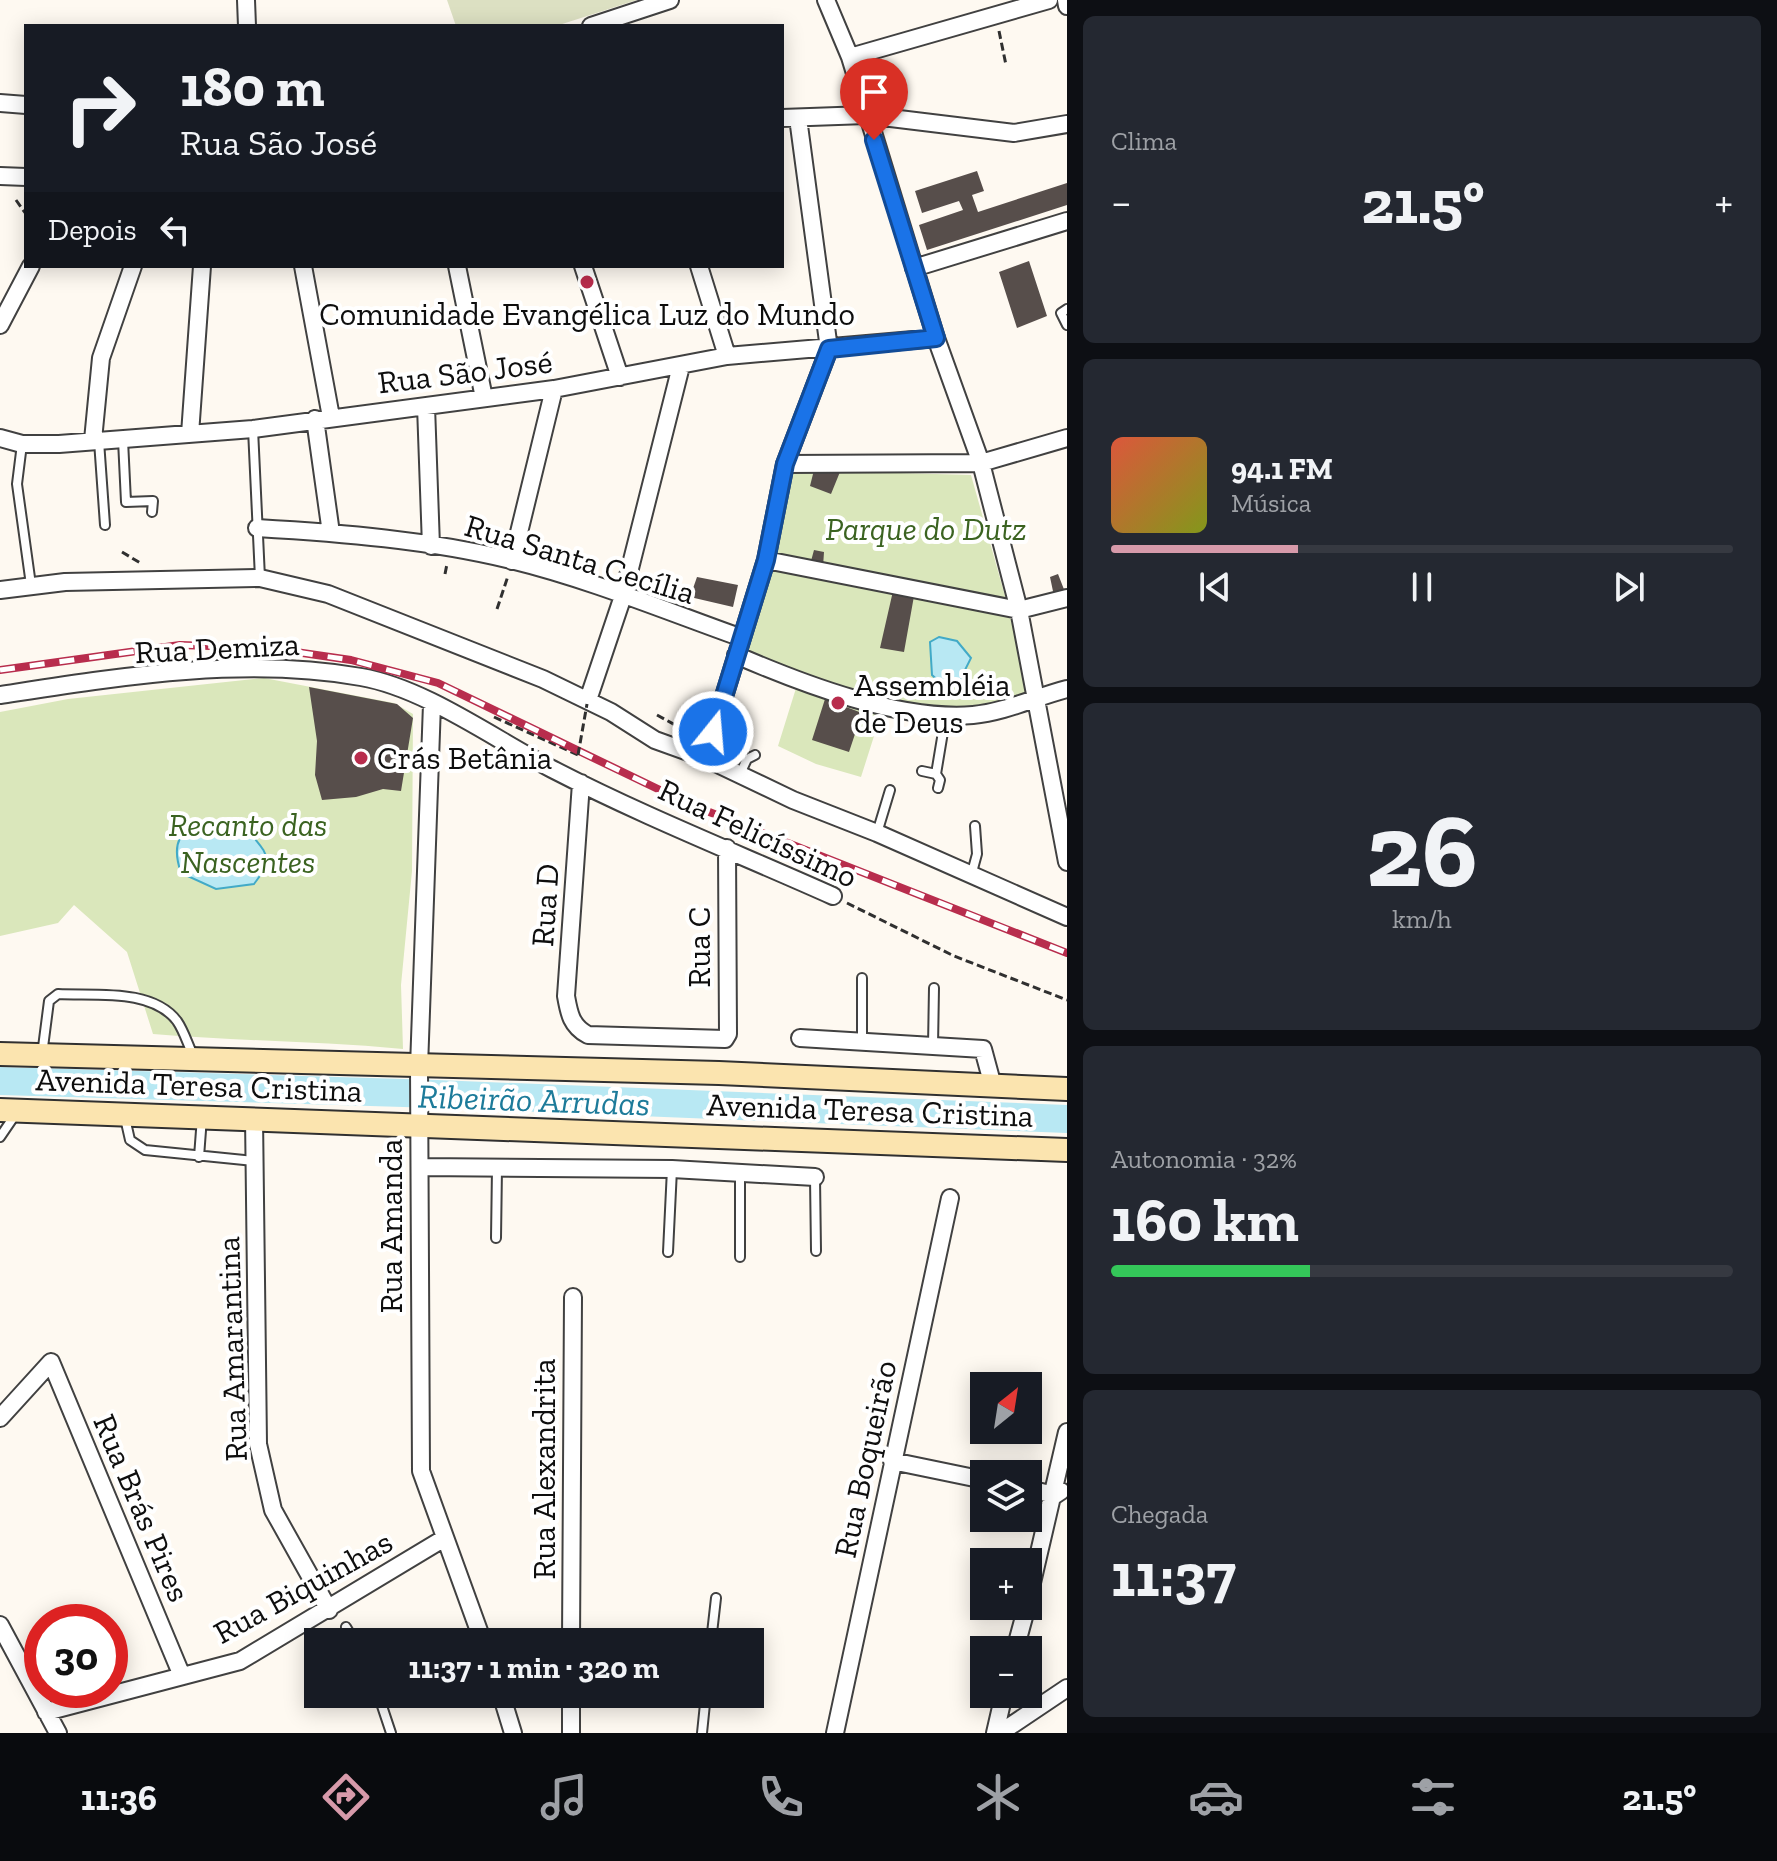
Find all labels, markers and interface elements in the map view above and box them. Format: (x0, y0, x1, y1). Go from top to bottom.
text: 180 m (180, 53, 325, 120)
icon: right (48, 56, 152, 160)
pin (840, 58, 908, 140)
icon: arrive (852, 70, 896, 114)
text: Rua São José (180, 121, 377, 164)
text: Clima (1111, 125, 1177, 157)
text: 21.5° (1361, 166, 1485, 238)
text: − (1111, 175, 1132, 228)
text: + (1714, 175, 1733, 228)
icon: left (153, 208, 197, 252)
text: Depois (48, 212, 137, 248)
marker: Comunidade Evangélica Luz do Mundo (578, 273, 596, 291)
place label: Comunidade Evangélica Luz do Mundo (319, 295, 855, 333)
street label: Rua São José (376, 342, 554, 402)
text: 94.1 FM (1231, 451, 1333, 487)
text: Música (1231, 487, 1311, 519)
street label: Rua Santa Cecília (461, 506, 699, 612)
park label: Parque do Dutz (826, 510, 1026, 548)
icon: previous (1193, 565, 1237, 609)
icon: pause (1400, 565, 1444, 609)
icon: next (1607, 565, 1651, 609)
street label: Rua Demiza (134, 625, 300, 671)
place label: Assembléia de Deus (854, 666, 1010, 741)
position arrow (671, 690, 755, 774)
marker: Assembléia de Deus (829, 694, 847, 712)
place label: Crás Betânia (377, 739, 552, 777)
marker: Crás Betânia (352, 749, 370, 767)
street label: Rua Felicíssimo (653, 770, 863, 896)
text: 26 (1366, 788, 1478, 913)
park label: Recanto das Nascentes (169, 806, 327, 881)
street label: Rua D (523, 862, 567, 948)
text: km/h (1392, 903, 1452, 935)
street label: Rua C (680, 906, 718, 988)
street label: Avenida Teresa Cristina (35, 1060, 363, 1110)
water label: Ribeirão Arrudas (417, 1075, 651, 1125)
street label: Avenida Teresa Cristina (706, 1085, 1034, 1135)
street label: Rua Amanda (372, 1139, 410, 1313)
text: Autonomia · 32% (1111, 1143, 1297, 1175)
text: 160 km (1111, 1184, 1299, 1256)
street label: Rua Amarantina (209, 1236, 255, 1462)
street label: Rua Boqueirão (826, 1357, 904, 1561)
street label: Rua Alexandrita (525, 1359, 563, 1579)
north arrow (970, 1372, 1042, 1444)
map controls (970, 1372, 1042, 1708)
street label: Rua Brás Pires (85, 1409, 199, 1607)
button: layers (970, 1460, 1042, 1532)
text: Chegada (1111, 1498, 1208, 1530)
street label: Rua Biquinhas (207, 1522, 399, 1652)
text: 11:37 (1111, 1539, 1236, 1611)
button: + (970, 1548, 1042, 1620)
speed limit sign: 30 (24, 1604, 128, 1708)
button: − (970, 1636, 1042, 1708)
text: 11:37 · 1 min · 320 m (409, 1650, 659, 1686)
icon: directions (318, 1769, 374, 1825)
icon: music (536, 1769, 592, 1825)
icon: phone (753, 1769, 809, 1825)
icon: climate (970, 1769, 1026, 1825)
icon: car (1188, 1769, 1244, 1825)
icon: filters (1405, 1769, 1461, 1825)
text: 11:36 (81, 1776, 157, 1819)
text: 21.5° (1622, 1776, 1696, 1819)

